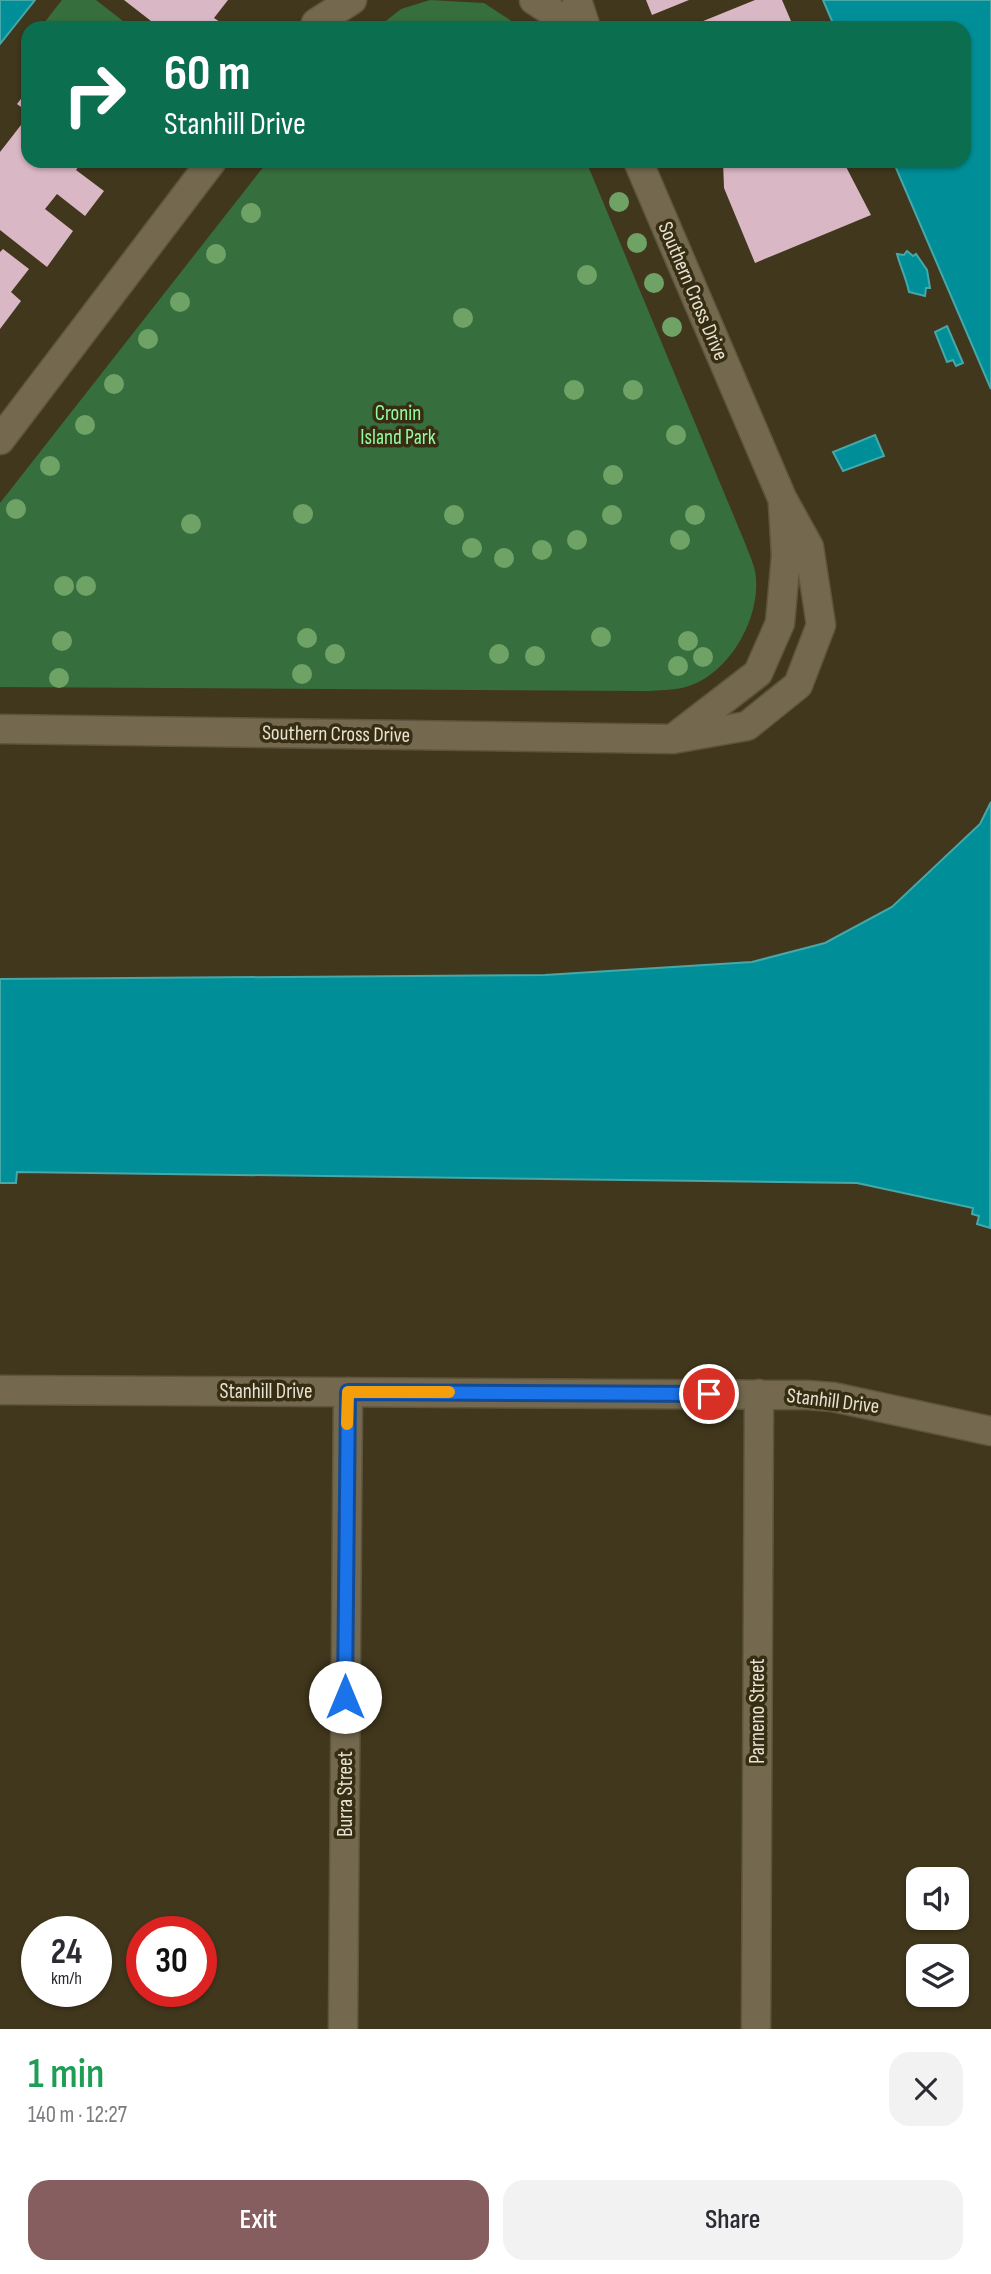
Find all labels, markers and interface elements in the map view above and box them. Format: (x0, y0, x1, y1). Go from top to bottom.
text: 60 m (164, 45, 251, 104)
icon: right (49, 49, 140, 140)
text: Stanhill Drive (164, 105, 306, 144)
street label: Southern Cross Drive (653, 218, 733, 364)
park label: Cronin Island Park (360, 401, 436, 450)
street label: Southern Cross Drive (262, 720, 410, 748)
pin (679, 1364, 739, 1424)
icon: arrive (690, 1375, 728, 1413)
street label: Stanhill Drive (219, 1379, 313, 1404)
street label: Stanhill Drive (785, 1383, 881, 1419)
street label: Parneno Street (745, 1658, 770, 1764)
position arrow (308, 1660, 382, 1734)
street label: Burra Street (333, 1751, 358, 1837)
map controls (906, 1867, 969, 2007)
button: sound (906, 1867, 969, 1930)
speed limit sign: 30 (126, 1916, 217, 2007)
text: 24 (51, 1931, 82, 1974)
button: layers (906, 1944, 969, 2007)
text: km/h (51, 1968, 82, 1989)
text: 1 min (28, 2049, 104, 2100)
button: close (889, 2052, 963, 2126)
text: 140 m · 12:27 (28, 2101, 127, 2129)
button: Exit (28, 2180, 489, 2260)
button: Share (503, 2180, 963, 2260)

